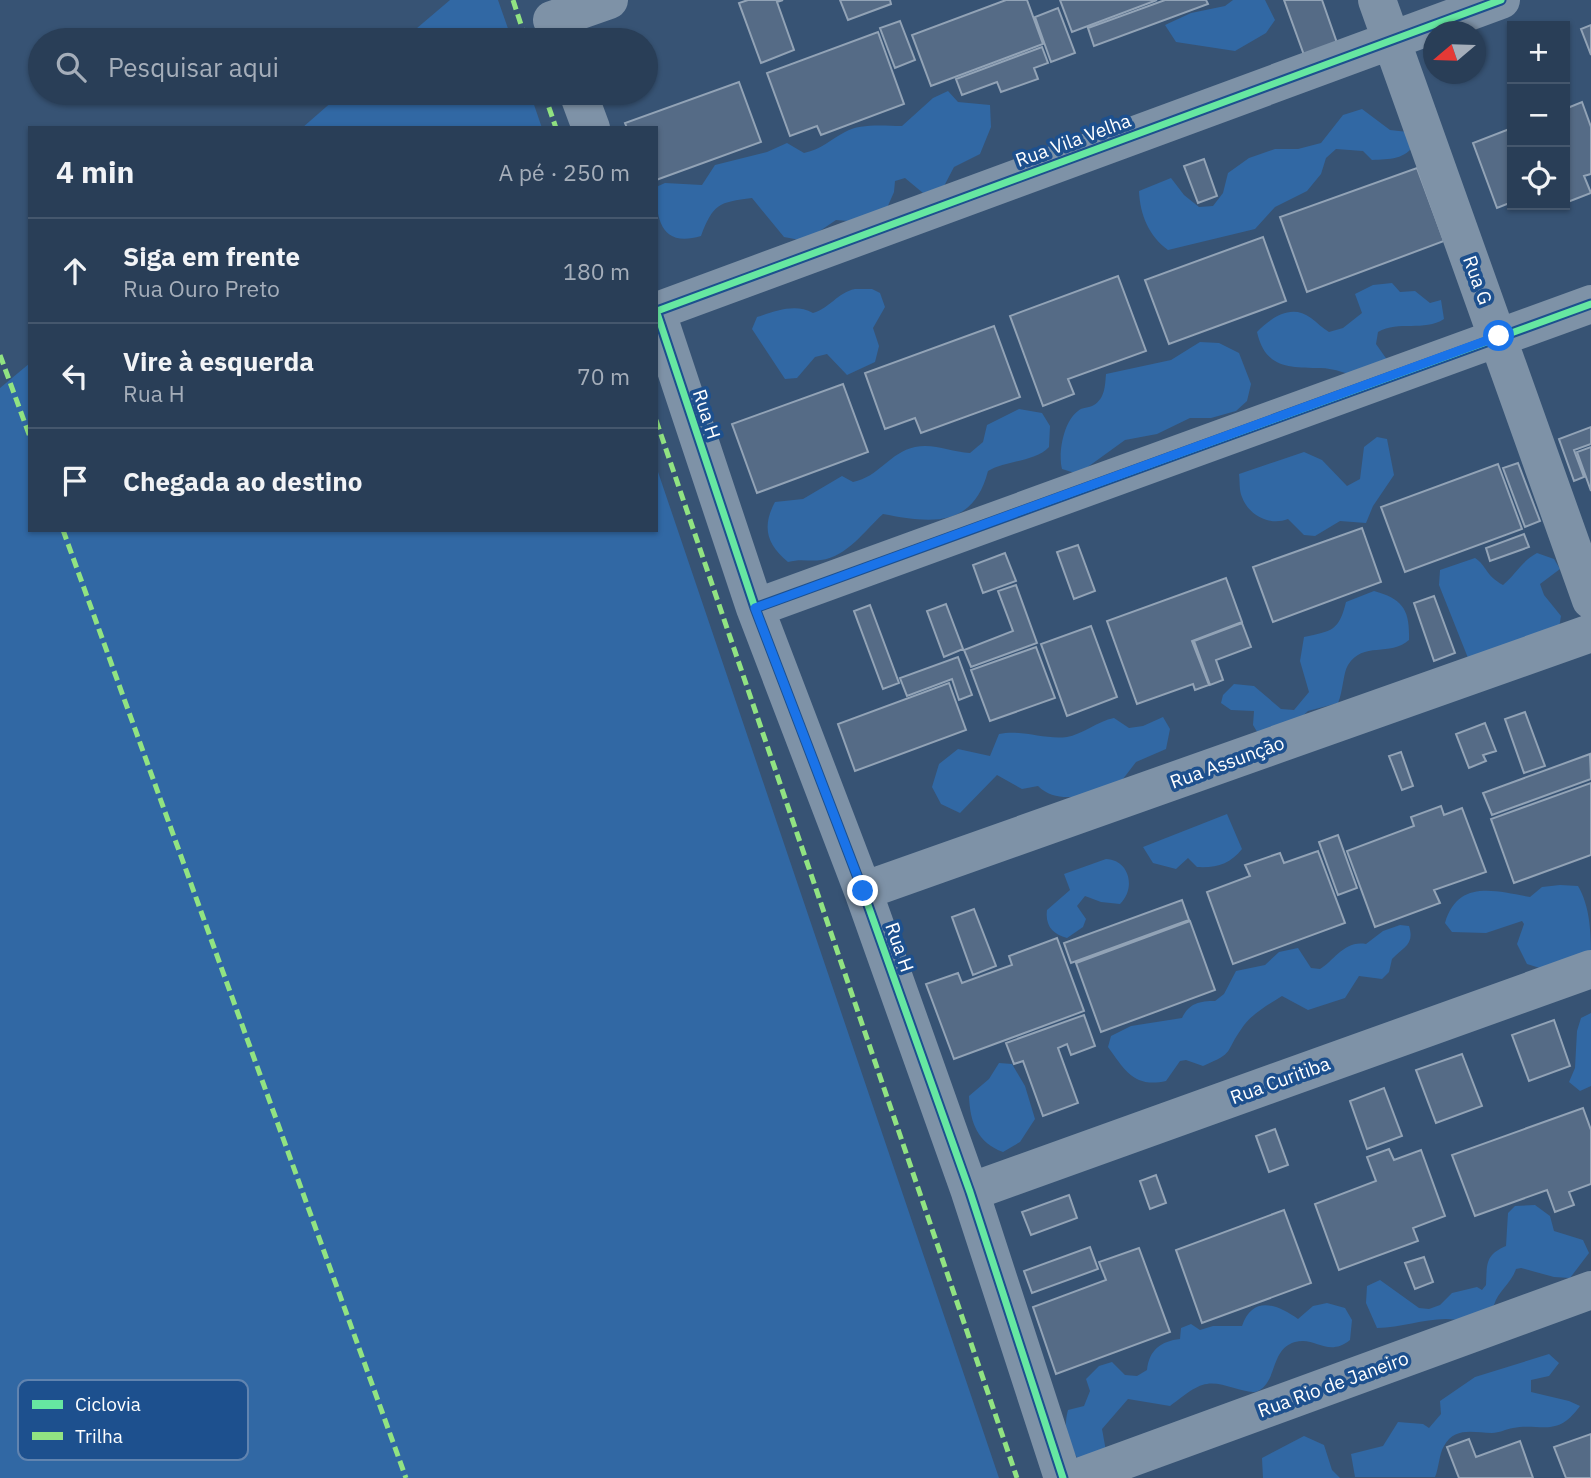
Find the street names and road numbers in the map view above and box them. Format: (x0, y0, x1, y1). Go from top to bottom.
street label: Rua Vila Velha (1012, 108, 1134, 172)
street label: Rua G (1458, 252, 1498, 308)
street label: Rua H (688, 386, 726, 442)
street label: Rua Assunção (1166, 730, 1288, 794)
street label: Rua H (880, 919, 920, 975)
street label: Rua Curitiba (1227, 1051, 1333, 1109)
street label: Rua Rio de Janeiro (1254, 1346, 1412, 1422)

